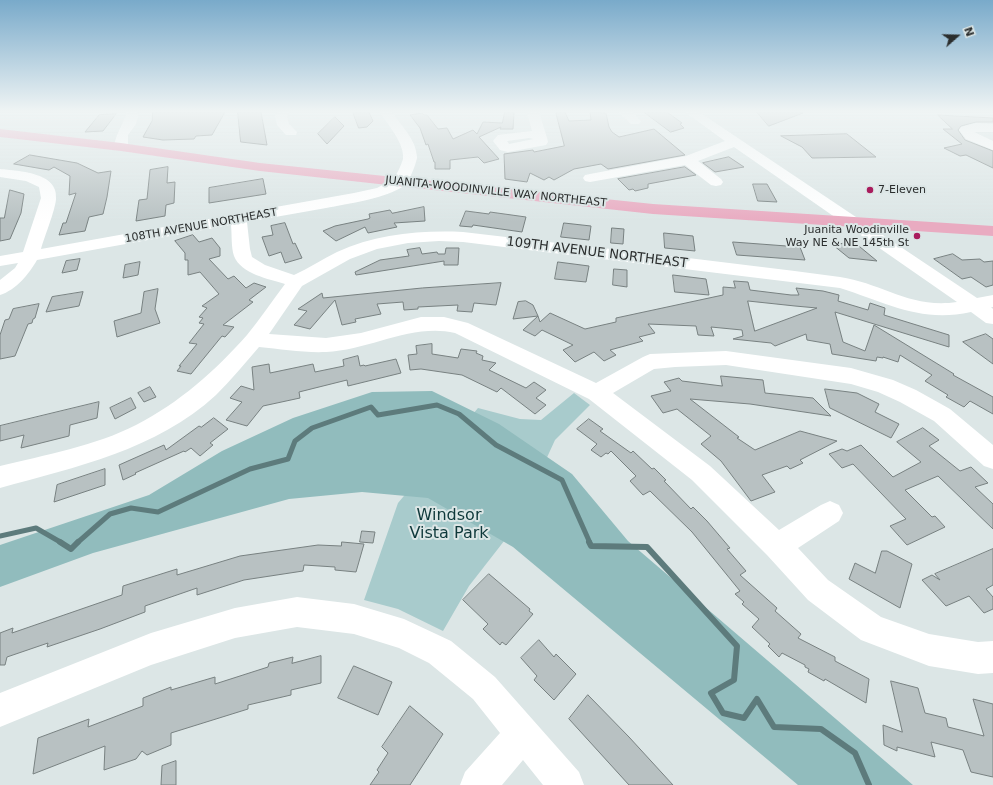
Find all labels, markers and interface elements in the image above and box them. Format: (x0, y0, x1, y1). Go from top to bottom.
north arrow (937, 16, 977, 56)
text: N (961, 25, 976, 38)
street label: JUANITA-WOODINVILLE WAY NORTHEAST (385, 174, 607, 210)
place label: 7-Eleven (878, 183, 926, 197)
marker: 7-Eleven (865, 185, 875, 195)
street label: 108TH AVENUE NORTHEAST (124, 206, 278, 246)
place label: Juanita Woodinville Way NE & NE 145th St (786, 223, 909, 249)
marker: Juanita Woodinville Way NE & NE 145th St (912, 231, 922, 241)
street label: 109TH AVENUE NORTHEAST (505, 234, 689, 272)
park label: Windsor Vista Park (409, 506, 489, 544)

